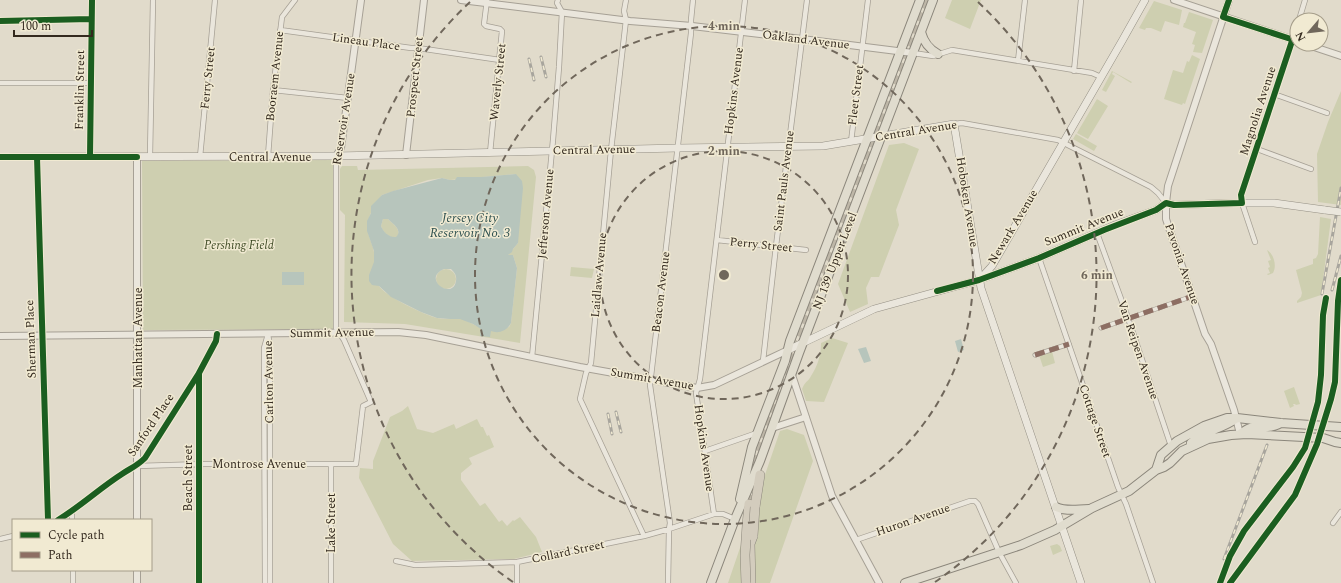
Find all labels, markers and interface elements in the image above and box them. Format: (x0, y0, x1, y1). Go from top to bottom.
scale bar (14, 12, 92, 38)
north arrow (1289, 12, 1329, 52)
text: 100 m (20, 17, 51, 36)
text: 4 min (708, 17, 741, 36)
street label: Oakland Avenue (761, 25, 851, 55)
street label: Lineau Place (331, 28, 401, 56)
text: N (1291, 28, 1310, 44)
street label: Booraem Avenue (261, 30, 289, 122)
street label: Prospect Street (401, 36, 429, 118)
street label: Waverly Street (485, 42, 511, 122)
street label: Ferry Street (195, 46, 221, 110)
street label: Hopkins Avenue (719, 46, 749, 136)
street label: Franklin Street (70, 50, 90, 130)
street label: Fleet Street (843, 64, 869, 126)
street label: Magnolia Avenue (1235, 64, 1281, 158)
street label: Reservoir Avenue (327, 71, 361, 166)
street label: Central Avenue (874, 115, 959, 147)
street label: Saint Pauls Avenue (768, 129, 800, 233)
street label: Central Avenue (552, 140, 636, 160)
text: 2 min (708, 142, 741, 161)
street label: Central Avenue (229, 148, 312, 167)
street label: Hoboken Avenue (950, 155, 984, 249)
street label: Jefferson Avenue (533, 168, 559, 260)
street label: Newark Avenue (983, 186, 1043, 268)
street label: Summit Avenue (1041, 202, 1127, 252)
water label: Jersey City Reservoir No. 3 (430, 208, 510, 243)
street label: NJ 139 Upper Level (808, 209, 862, 313)
street label: Pavonia Avenue (1159, 221, 1205, 307)
street label: Laidlaw Avenue (586, 232, 612, 318)
street label: Perry Street (729, 232, 793, 258)
park label: Pershing Field (204, 236, 274, 255)
street label: Beacon Avenue (647, 250, 675, 334)
text: 6 min (1081, 266, 1114, 285)
centre of rings (717, 268, 731, 282)
street label: Manhattan Avenue (129, 287, 148, 389)
street label: Van Reipen Avenue (1112, 298, 1164, 402)
street label: Sherman Place (20, 299, 42, 379)
street label: Summit Avenue (290, 323, 374, 343)
street label: Carlton Avenue (259, 340, 279, 424)
street label: Summit Avenue (609, 362, 695, 396)
street label: Cottage Street (1074, 382, 1116, 460)
street label: Sanford Place (123, 389, 179, 461)
street label: Hopkins Avenue (688, 403, 720, 493)
street label: Beach Street (179, 445, 198, 511)
street label: Montrose Avenue (212, 455, 306, 474)
street label: Lake Street (322, 493, 341, 553)
street label: Huron Avenue (873, 498, 953, 542)
legend (12, 519, 152, 571)
text: Cycle path (48, 526, 105, 545)
street label: Collard Street (530, 535, 606, 569)
text: Path (48, 546, 73, 565)

